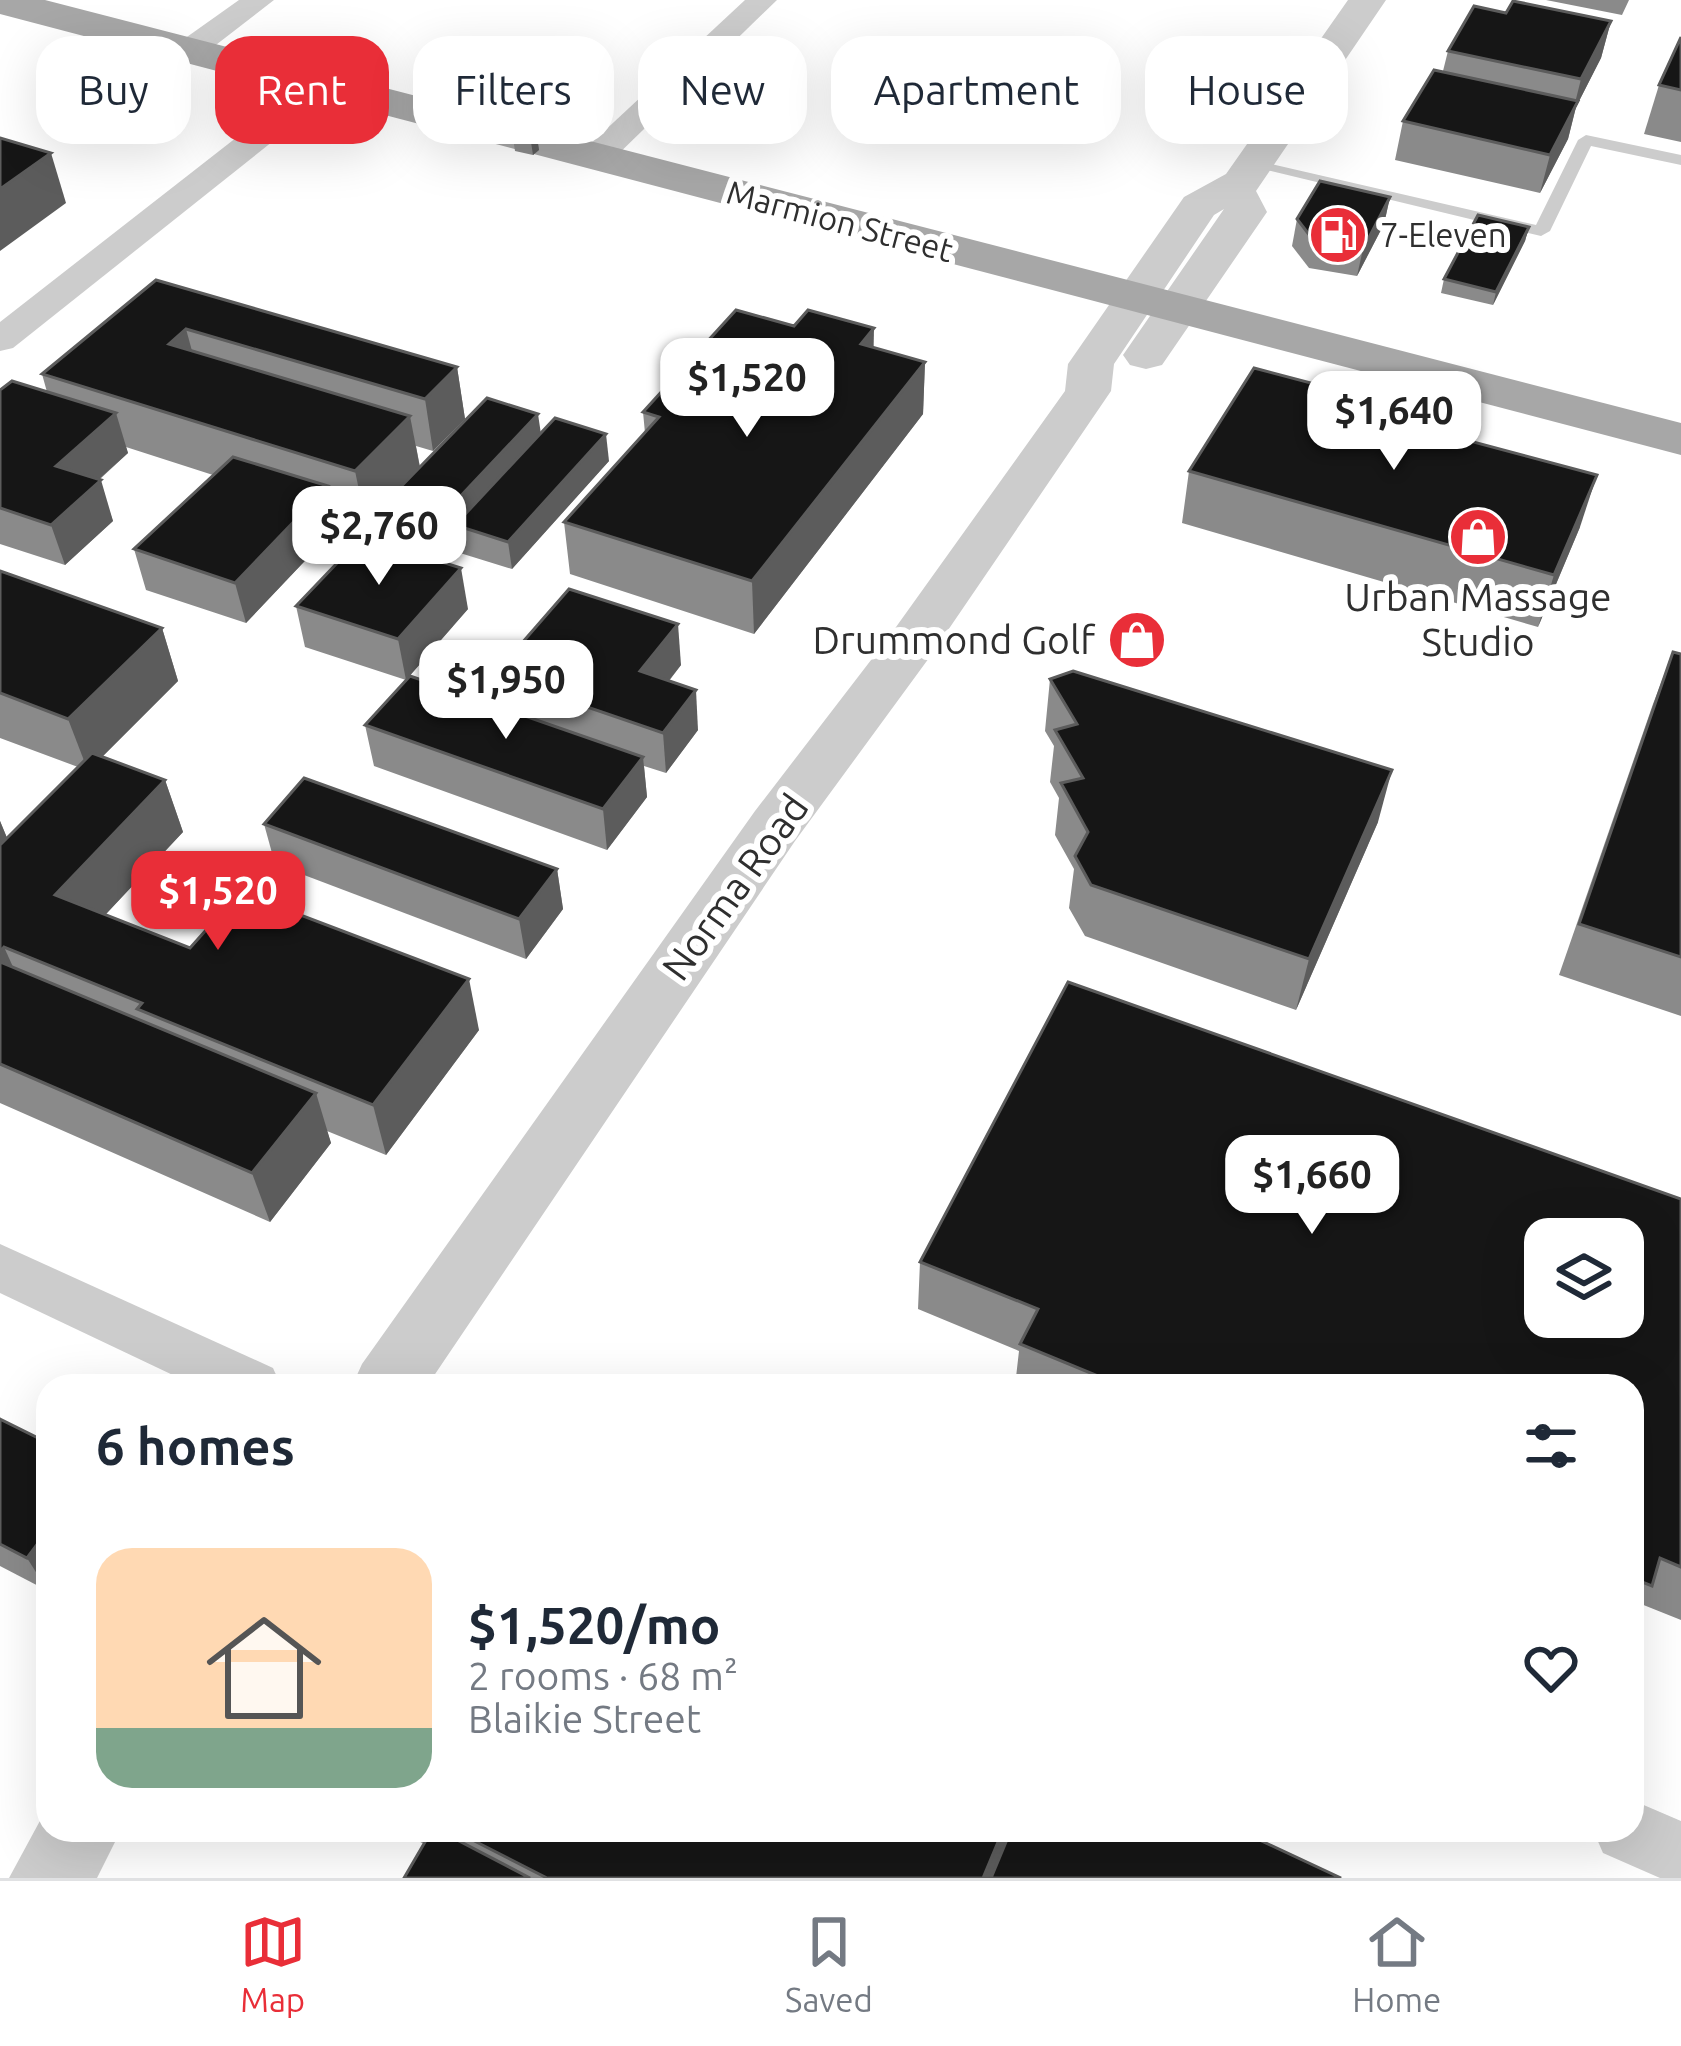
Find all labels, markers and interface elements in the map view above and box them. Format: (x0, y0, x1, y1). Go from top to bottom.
chip: Buy (36, 36, 191, 144)
chip: Rent (215, 36, 389, 144)
chip: Filters (413, 36, 614, 144)
chip: New (638, 36, 807, 144)
chip: Apartment (831, 36, 1121, 144)
chip: House (1145, 36, 1348, 144)
street label: Marmion Street (723, 173, 957, 268)
fuel station icon: 7-Eleven (1307, 204, 1369, 266)
place label: 7-Eleven (1380, 216, 1507, 253)
pin: $1,520 (649, 338, 845, 440)
text: $1,520 (687, 355, 807, 398)
pin: $1,640 (1296, 371, 1492, 473)
text: $1,640 (1334, 388, 1454, 431)
pin: $2,760 (281, 486, 477, 588)
text: $2,760 (319, 503, 439, 546)
shop icon: Urban Massage Studio (1447, 506, 1509, 568)
place label: Urban Massage Studio (1344, 575, 1612, 663)
shop icon: Drummond Golf (1106, 609, 1168, 671)
place label: Drummond Golf (813, 618, 1096, 661)
pin: $1,950 (408, 640, 604, 742)
text: $1,950 (446, 657, 566, 700)
street label: Norma Road (653, 786, 816, 988)
pin: $1,520 (120, 851, 316, 953)
text: $1,520 (158, 868, 278, 911)
pin: $1,660 (1214, 1135, 1410, 1237)
text: $1,660 (1252, 1152, 1372, 1195)
map controls (1524, 1218, 1644, 1338)
button: layers (1524, 1218, 1644, 1338)
icon: filters (1518, 1413, 1584, 1479)
text: 6 homes (96, 1417, 295, 1475)
icon: home (192, 1596, 336, 1740)
text: $1,520/mo (468, 1596, 720, 1654)
icon: heart (1518, 1635, 1584, 1701)
text: 2 rooms · 68 m² (468, 1654, 738, 1697)
text: Blaikie Street (468, 1697, 701, 1740)
tab: Map (240, 1909, 306, 2018)
tab: Saved (785, 1909, 873, 2018)
tab: Home (1352, 1909, 1441, 2018)

